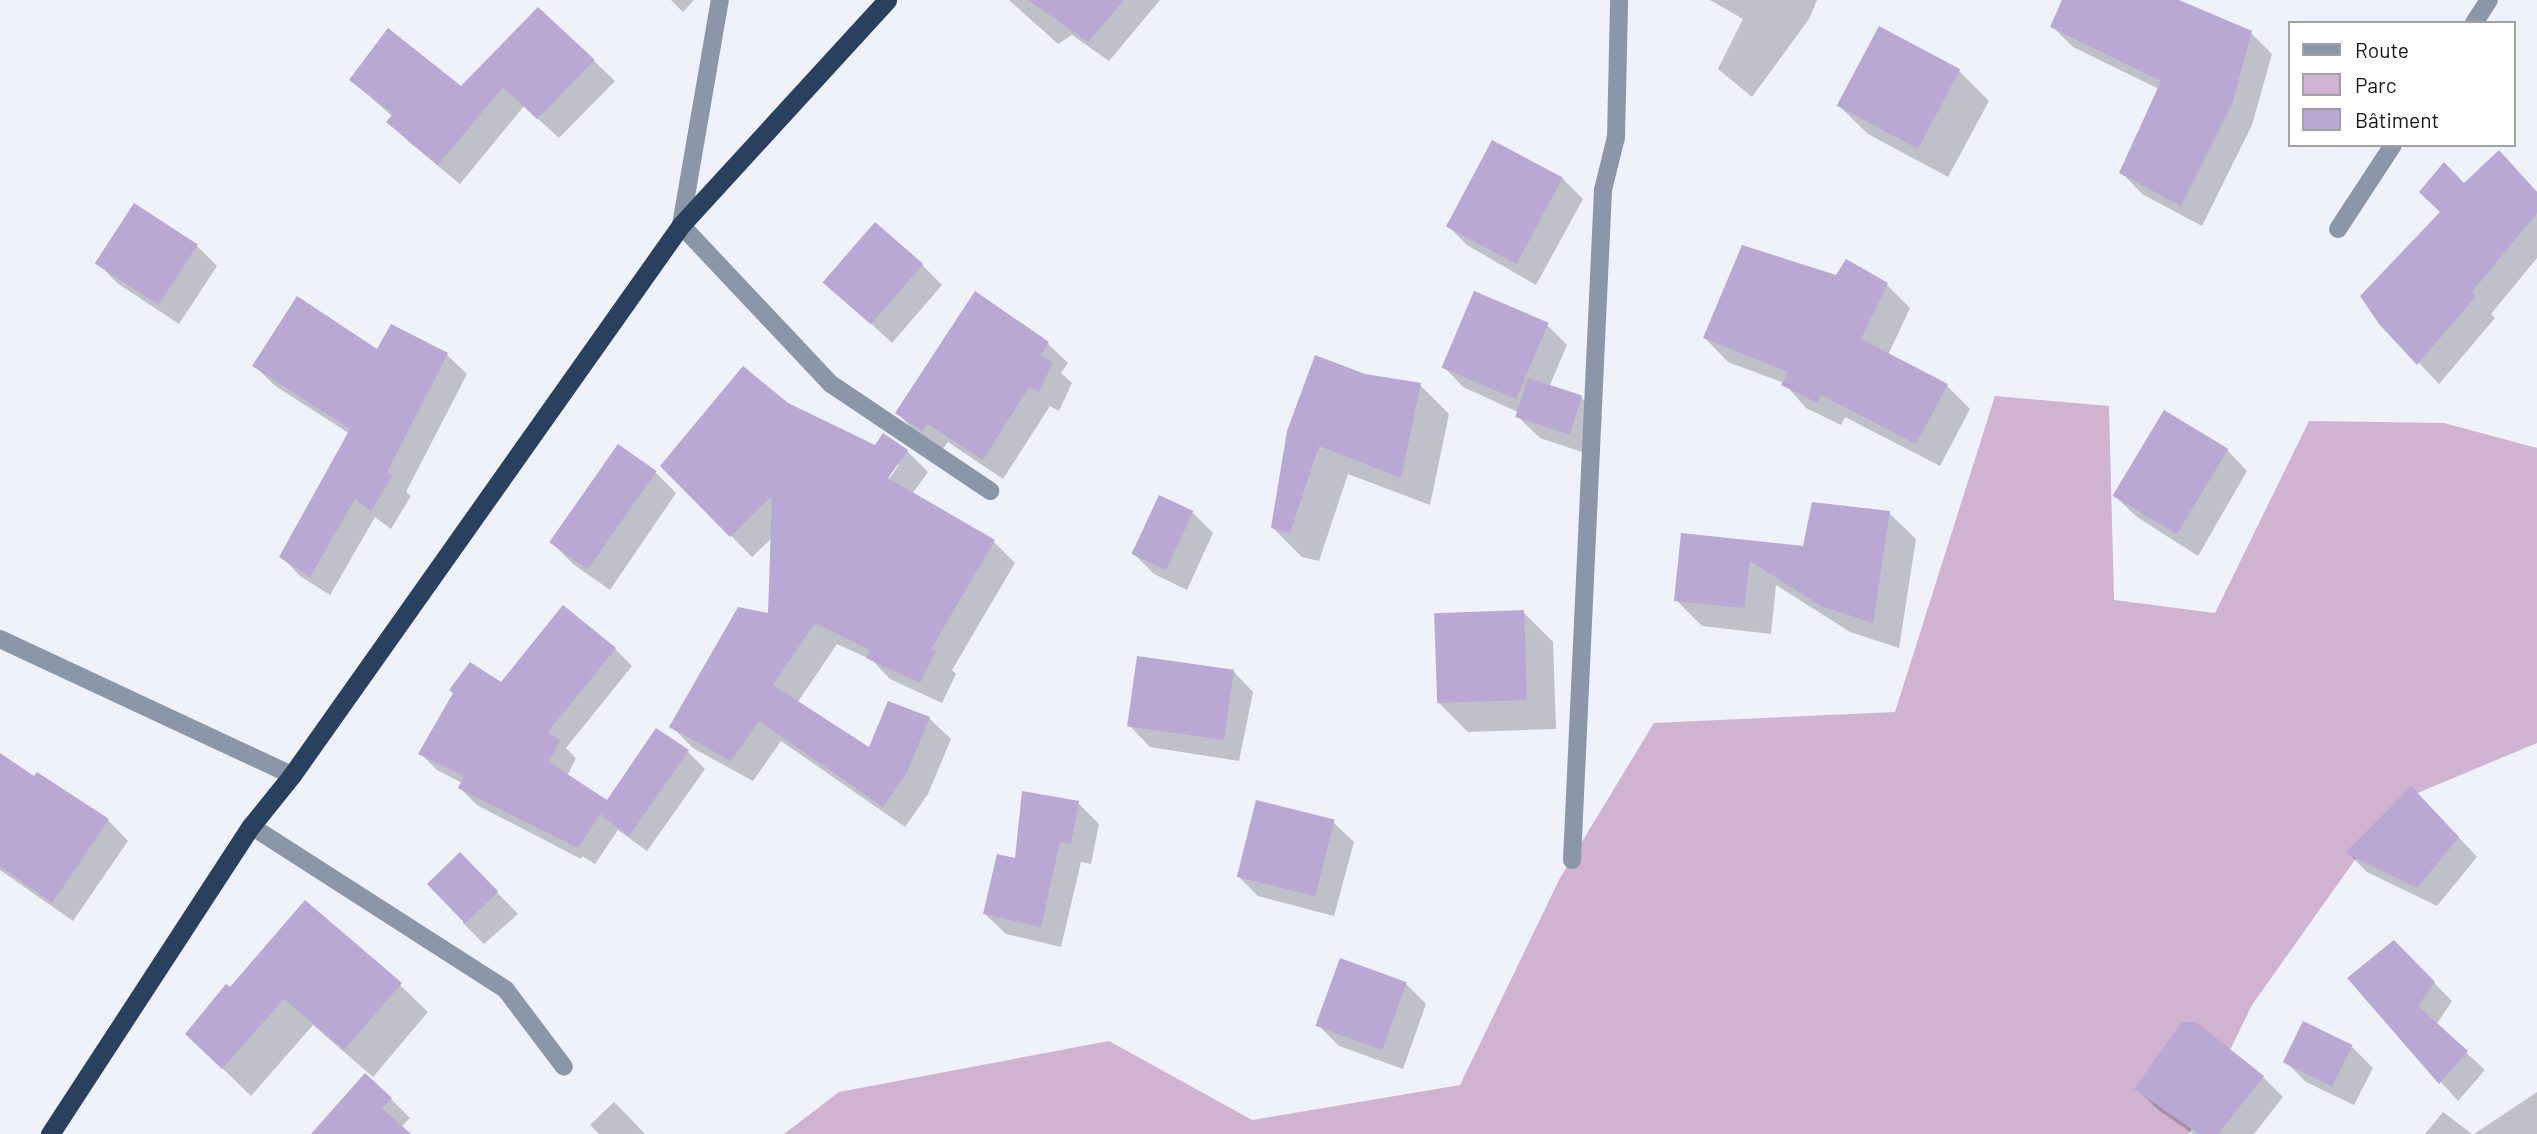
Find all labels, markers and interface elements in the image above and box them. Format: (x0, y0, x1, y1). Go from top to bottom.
legend (2288, 21, 2516, 147)
text: Route (2355, 37, 2409, 62)
text: Parc (2355, 72, 2397, 97)
text: Bâtiment (2355, 107, 2439, 132)

